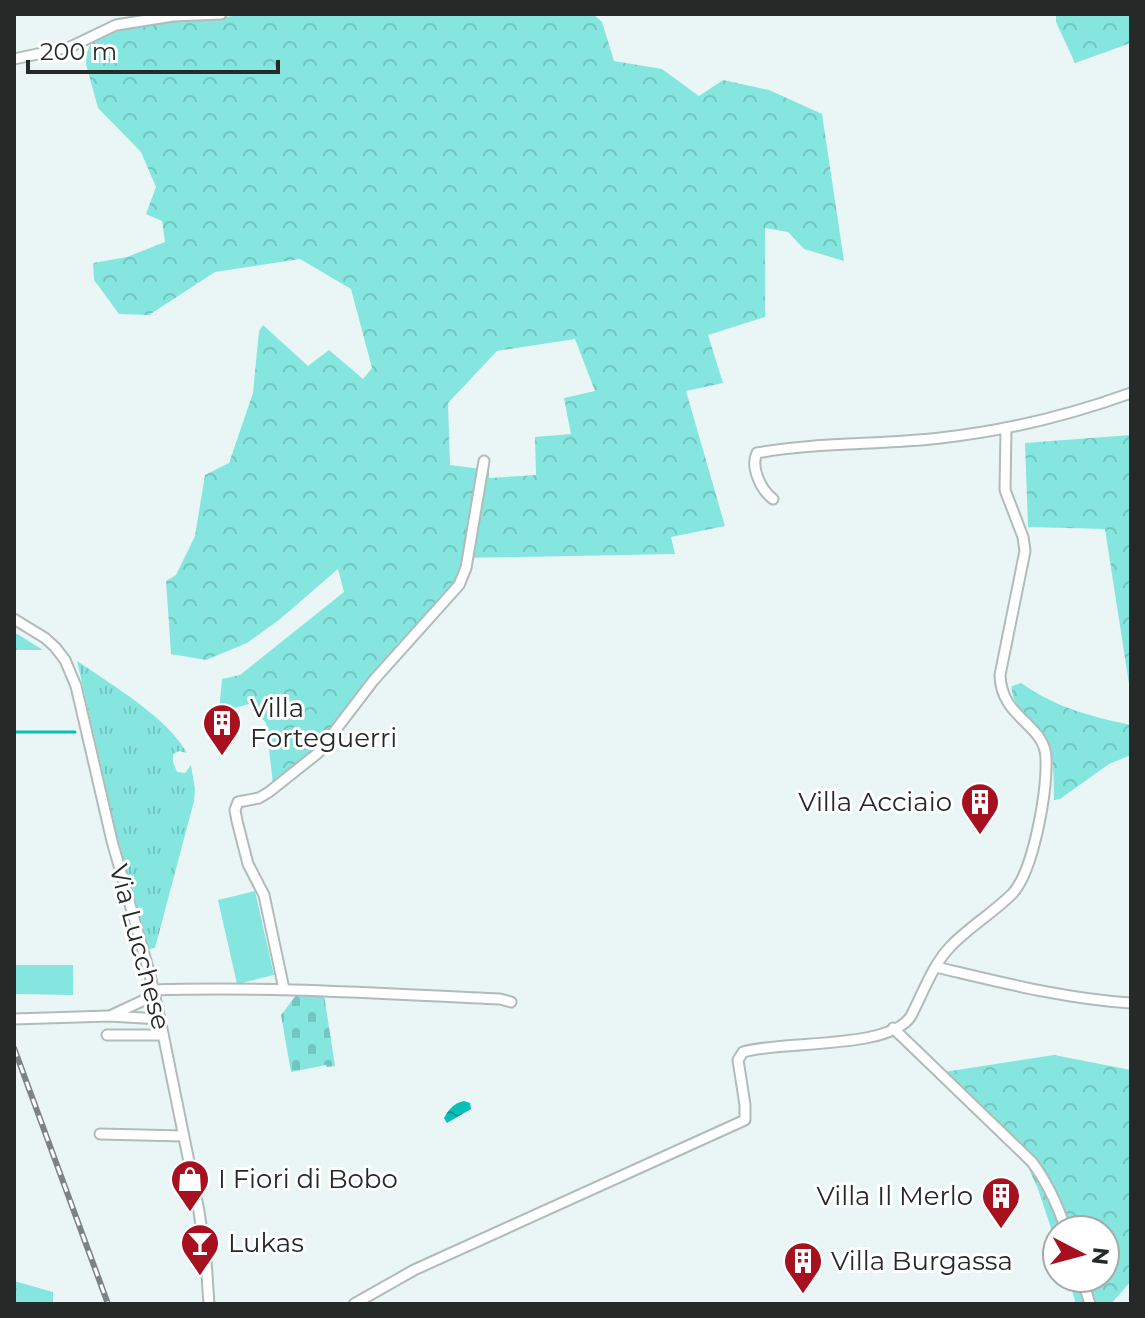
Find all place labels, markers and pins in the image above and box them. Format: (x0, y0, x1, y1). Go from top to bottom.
place label: Villa Forteguerri (250, 692, 397, 754)
building icon: Villa Forteguerri (201, 702, 243, 757)
building icon: Villa Acciaio (959, 781, 1001, 836)
place label: Villa Acciaio (798, 786, 952, 818)
shop icon: I Fiori di Bobo (169, 1158, 211, 1213)
place label: I Fiori di Bobo (218, 1163, 398, 1195)
building icon: Villa Il Merlo (980, 1175, 1022, 1230)
place label: Villa Il Merlo (816, 1180, 973, 1212)
bar icon: Lukas (179, 1222, 221, 1277)
place label: Lukas (228, 1227, 304, 1259)
building icon: Villa Burgassa (782, 1240, 824, 1295)
place label: Villa Burgassa (831, 1245, 1013, 1277)

